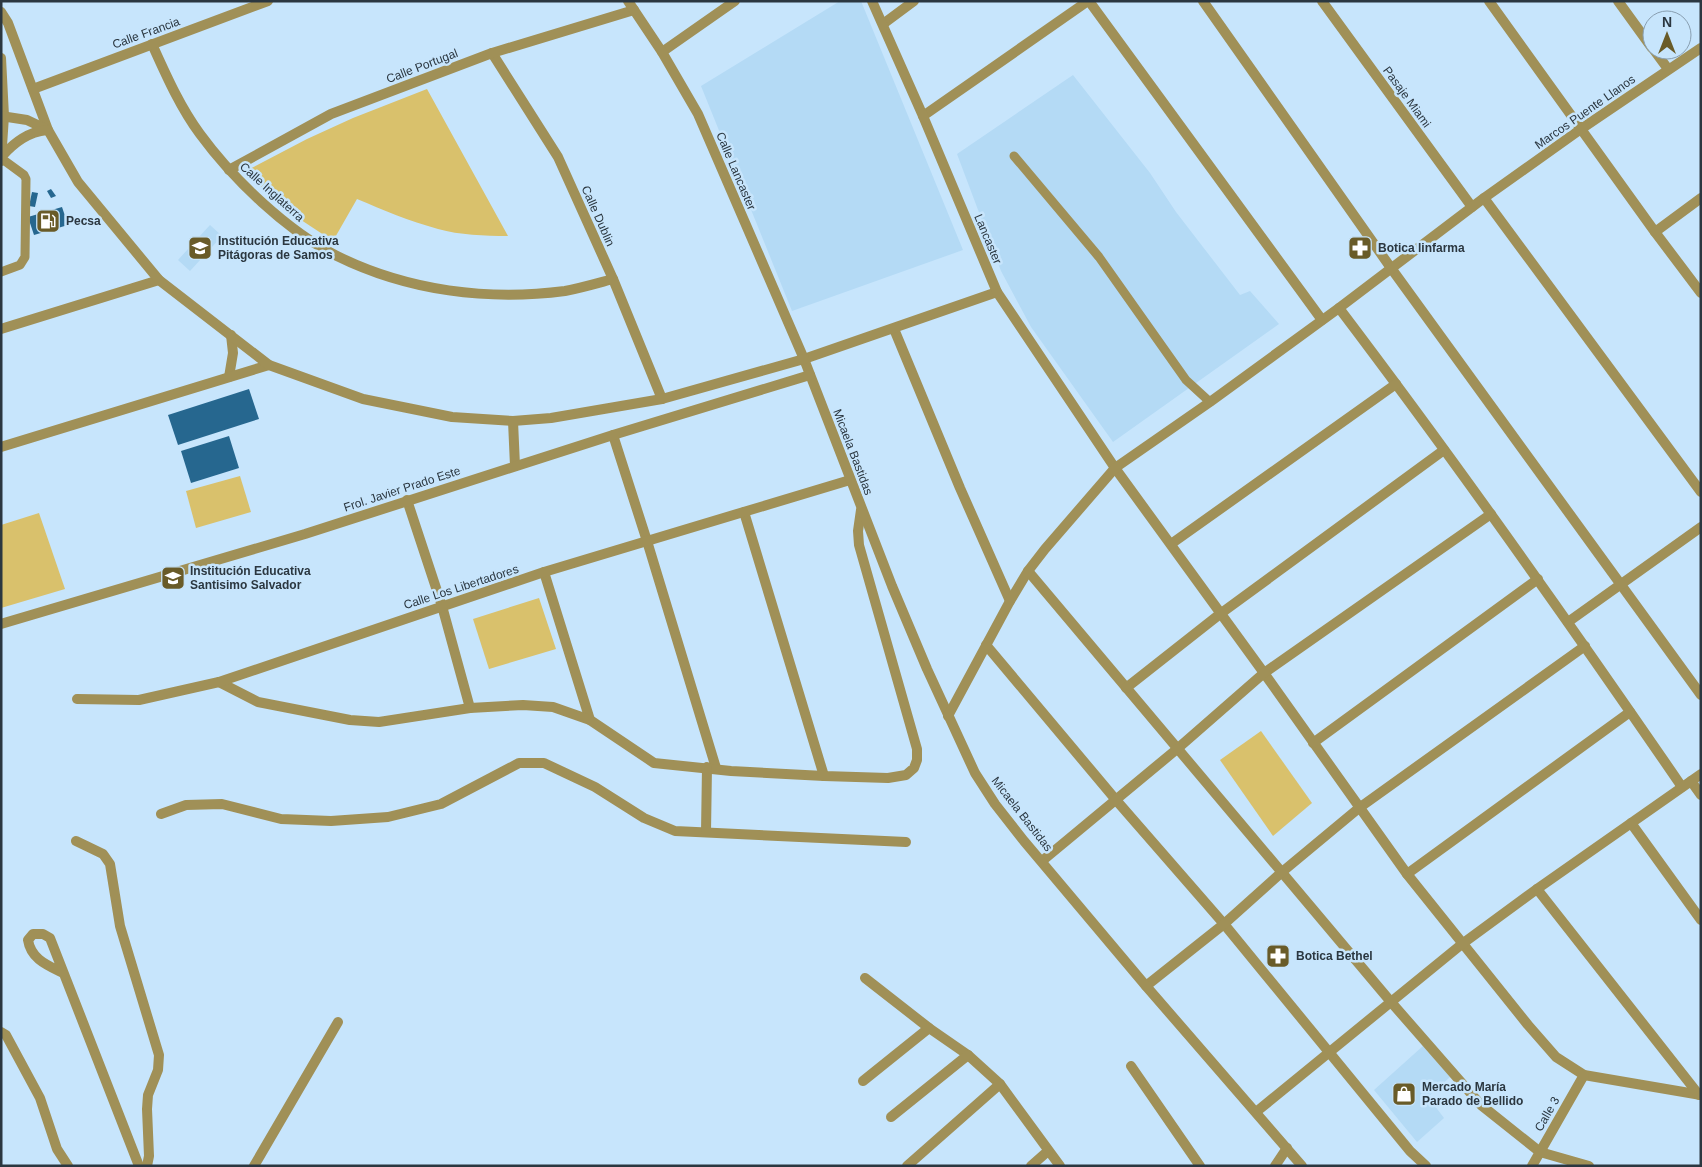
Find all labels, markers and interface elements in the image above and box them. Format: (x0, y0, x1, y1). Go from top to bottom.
north arrow (1642, 10, 1692, 60)
street label: Calle Francia (110, 14, 182, 52)
text: N (1662, 14, 1672, 30)
street label: Calle Portugal (384, 46, 460, 86)
street label: Pasaje Miami (1380, 64, 1434, 130)
street label: Marcos Puente Llanos (1532, 72, 1638, 152)
street label: Calle Lancaster (713, 130, 759, 212)
street label: Calle Inglaterra (237, 160, 307, 225)
street label: Calle Dublin (578, 184, 618, 248)
fuel station icon: Pecsa (35, 208, 61, 234)
street label: Lancaster (971, 212, 1005, 266)
place label: Pecsa (66, 214, 101, 228)
place label: Institución Educativa Pitágoras de Samos (218, 234, 339, 262)
school or university icon: Institución Educativa Pitágoras de Samos (187, 235, 213, 261)
pharmacy icon: Botica linfarma (1347, 235, 1373, 261)
place label: Botica linfarma (1378, 241, 1465, 255)
street label: Micaela Bastidas (830, 407, 876, 497)
street label: Frol. Javier Prado Este (342, 463, 463, 515)
street label: Calle Los Libertadores (402, 562, 520, 612)
place label: Institución Educativa Santisimo Salvador (190, 564, 311, 592)
school or university icon: Institución Educativa Santisimo Salvador (160, 565, 186, 591)
street label: Micaela Bastidas (989, 774, 1055, 854)
pharmacy icon: Botica Bethel (1265, 943, 1291, 969)
place label: Botica Bethel (1296, 949, 1373, 963)
place label: Mercado María Parado de Bellido (1422, 1080, 1523, 1108)
shop icon: Mercado María Parado de Bellido (1391, 1081, 1417, 1107)
street label: Calle 3 (1532, 1094, 1563, 1134)

